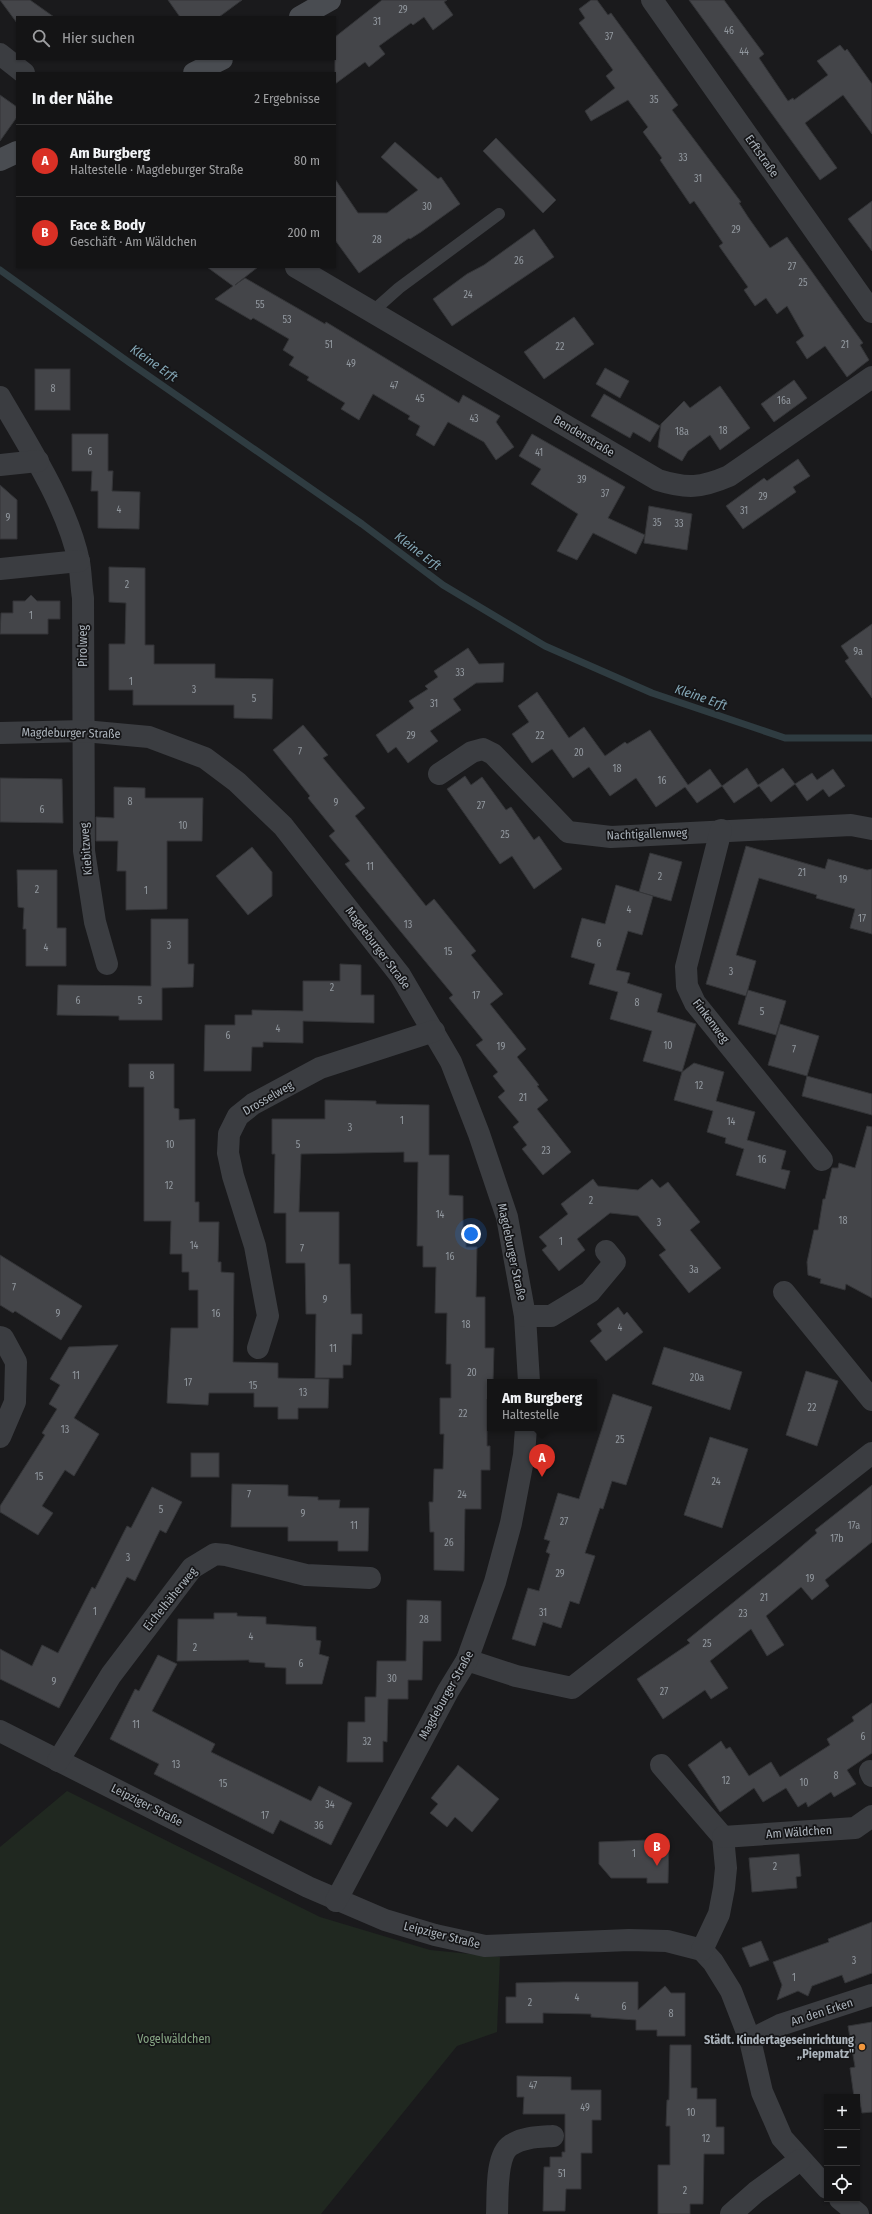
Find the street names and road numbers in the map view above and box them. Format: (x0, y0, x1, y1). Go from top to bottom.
street label: Erftstraße (742, 132, 782, 180)
street label: Bendenstraße (551, 412, 617, 460)
street label: Pirolweg (76, 625, 90, 667)
street label: Magdeburger Straße (21, 725, 121, 741)
street label: Kiebitzweg (77, 822, 95, 876)
street label: Nachtigallenweg (606, 826, 688, 842)
street label: Magdeburger Straße (343, 904, 413, 992)
street label: Finkenweg (690, 996, 732, 1046)
street label: Drosselweg (240, 1078, 296, 1118)
street label: Magdeburger Straße (495, 1202, 529, 1302)
street label: Eichelhäherweg (140, 1564, 200, 1633)
street label: Magdeburger Straße (416, 1648, 476, 1742)
street label: Leipziger Straße (109, 1781, 185, 1829)
street label: Am Wäldchen (766, 1823, 832, 1841)
street label: Leipziger Straße (402, 1919, 482, 1951)
street label: An den Erken (789, 1995, 855, 2029)

